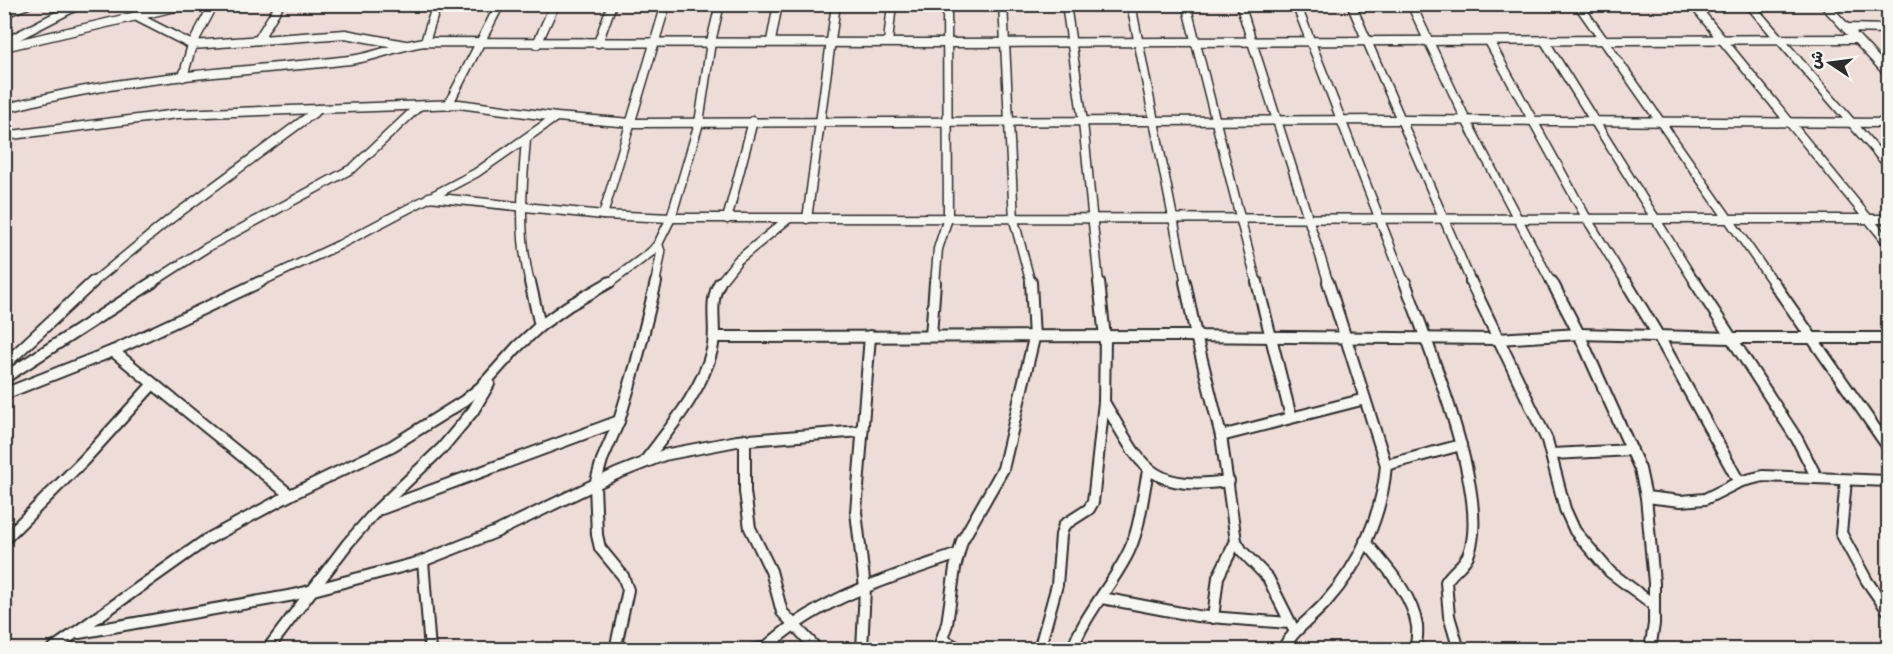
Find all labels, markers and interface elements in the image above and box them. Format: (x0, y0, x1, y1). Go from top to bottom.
north arrow (1800, 33, 1860, 93)
text: ش (1801, 48, 1828, 71)

